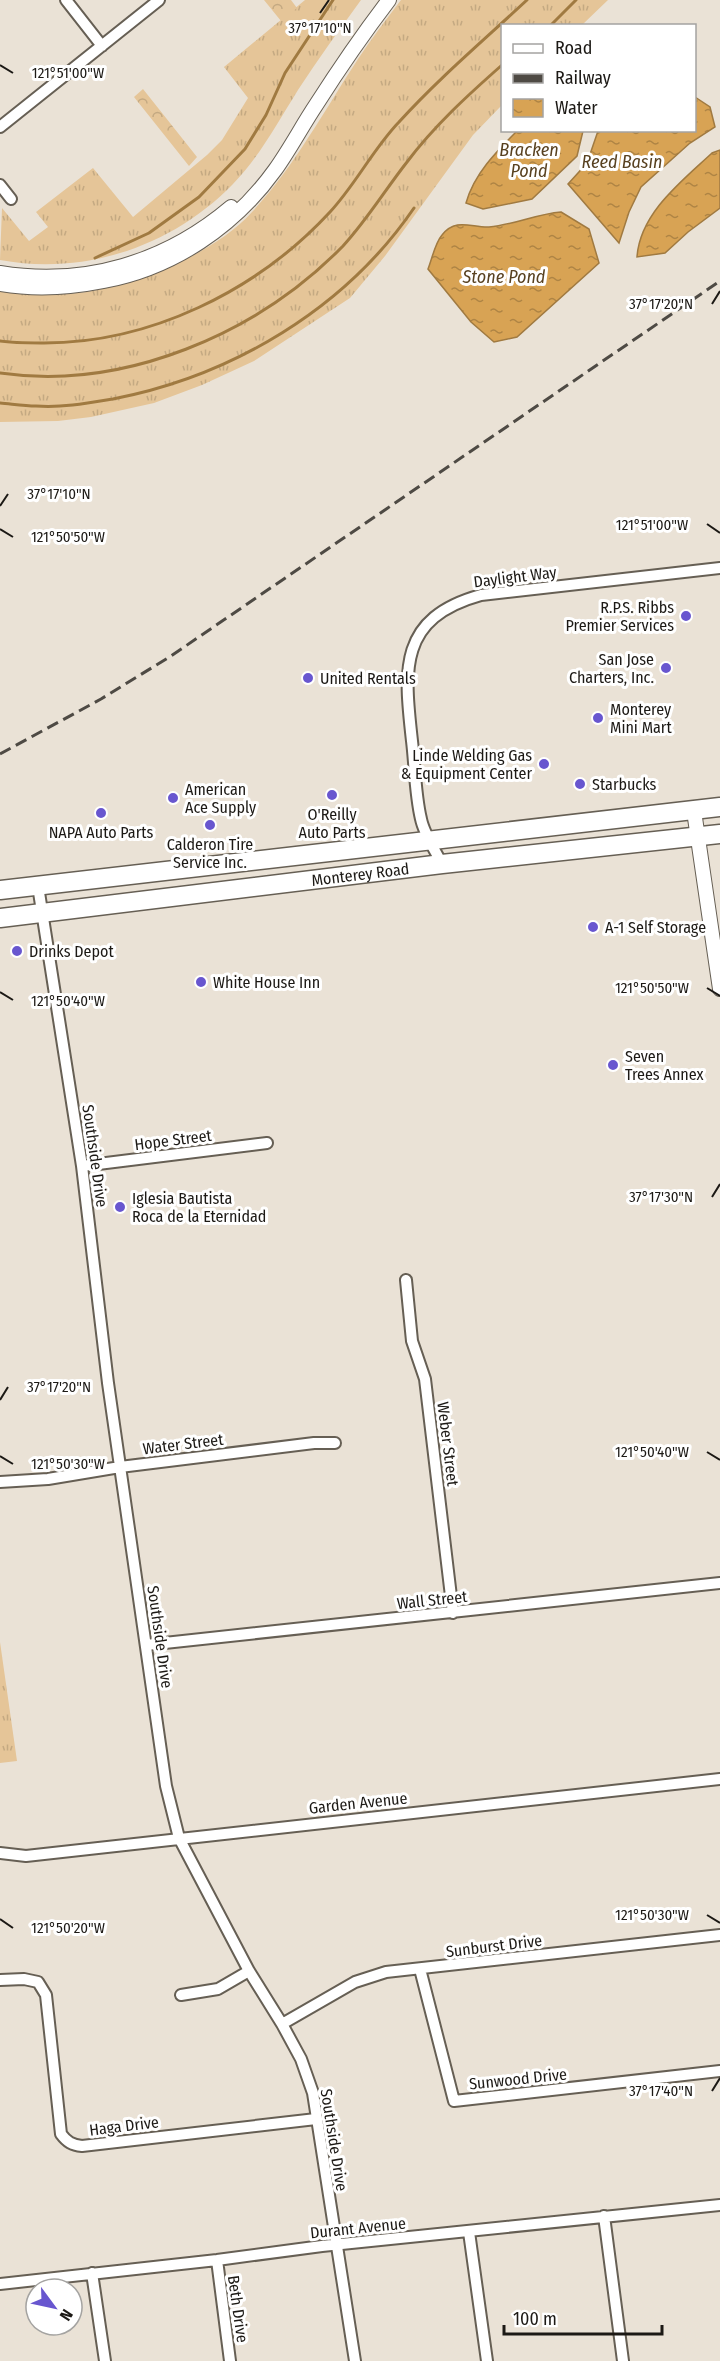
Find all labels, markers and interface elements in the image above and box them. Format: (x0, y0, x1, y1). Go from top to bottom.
text: 37°17'10"N (288, 19, 352, 37)
legend (501, 24, 696, 132)
text: Road (555, 37, 592, 59)
text: 121°51'00"W (32, 64, 104, 82)
text: Railway (555, 67, 611, 89)
text: Water (555, 97, 598, 119)
water label: Bracken Pond (499, 139, 559, 182)
water label: Reed Basin (582, 151, 662, 173)
water label: Stone Pond (462, 266, 546, 288)
text: 37°17'20"N (629, 295, 693, 313)
text: 37°17'10"N (27, 485, 91, 503)
text: 121°51'00"W (616, 516, 688, 534)
text: 121°50'50"W (31, 528, 105, 546)
street label: Daylight Way (472, 562, 558, 592)
place label: R.P.S. Ribbs Premier Services (565, 598, 674, 635)
marker: R.P.S. Ribbs Premier Services (679, 609, 693, 623)
place label: San Jose Charters, Inc. (569, 650, 654, 687)
marker: San Jose Charters, Inc. (659, 661, 673, 675)
place label: United Rentals (320, 669, 416, 688)
marker: United Rentals (301, 671, 315, 685)
place label: Monterey Mini Mart (610, 700, 672, 737)
marker: Monterey Mini Mart (591, 711, 605, 725)
place label: Linde Welding Gas & Equipment Center (401, 746, 532, 783)
marker: Linde Welding Gas & Equipment Center (537, 757, 551, 771)
place label: Starbucks (592, 775, 657, 794)
marker: Starbucks (573, 777, 587, 791)
place label: American Ace Supply (185, 780, 257, 817)
marker: O'Reilly Auto Parts (325, 788, 339, 802)
marker: American Ace Supply (166, 791, 180, 805)
place label: O'Reilly Auto Parts (299, 805, 366, 842)
marker: NAPA Auto Parts (94, 806, 108, 820)
marker: Calderon Tire Service Inc. (203, 818, 217, 832)
place label: NAPA Auto Parts (49, 823, 154, 842)
place label: Calderon Tire Service Inc. (167, 835, 253, 872)
street label: Monterey Road (310, 859, 410, 889)
place label: A-1 Self Storage (605, 918, 706, 937)
marker: A-1 Self Storage (586, 920, 600, 934)
place label: Drinks Depot (29, 942, 114, 961)
marker: Drinks Depot (10, 944, 24, 958)
place label: White House Inn (213, 973, 320, 992)
marker: White House Inn (194, 975, 208, 989)
text: 121°50'50"W (615, 979, 689, 997)
text: 121°50'40"W (31, 992, 105, 1010)
place label: Seven Trees Annex (625, 1047, 704, 1084)
marker: Seven Trees Annex (606, 1058, 620, 1072)
street label: Southside Drive (78, 1103, 112, 1209)
street label: Hope Street (133, 1126, 213, 1154)
text: 37°17'30"N (629, 1188, 693, 1206)
place label: Iglesia Bautista Roca de la Eternidad (132, 1189, 266, 1226)
marker: Iglesia Bautista Roca de la Eternidad (113, 1200, 127, 1214)
text: 37°17'20"N (27, 1378, 91, 1396)
street label: Weber Street (433, 1401, 463, 1488)
street label: Water Street (142, 1430, 225, 1458)
text: 121°50'40"W (615, 1443, 689, 1461)
text: 121°50'30"W (31, 1455, 105, 1473)
street label: Southside Drive (143, 1584, 177, 1690)
street label: Wall Street (396, 1587, 469, 1613)
street label: Garden Avenue (308, 1788, 408, 1818)
text: 121°50'30"W (615, 1906, 689, 1924)
text: 121°50'20"W (31, 1919, 105, 1937)
street label: Sunburst Drive (445, 1931, 543, 1961)
street label: Sunwood Drive (468, 2064, 568, 2094)
text: 37°17'40"N (629, 2082, 693, 2100)
street label: Southside Drive (317, 2087, 351, 2193)
street label: Haga Drive (88, 2112, 160, 2140)
street label: Durant Avenue (309, 2214, 407, 2242)
street label: Beth Drive (224, 2274, 252, 2344)
north arrow (24, 2277, 84, 2337)
scale bar (504, 2298, 662, 2336)
text: N (56, 2306, 77, 2324)
text: 100 m (513, 2308, 557, 2330)

